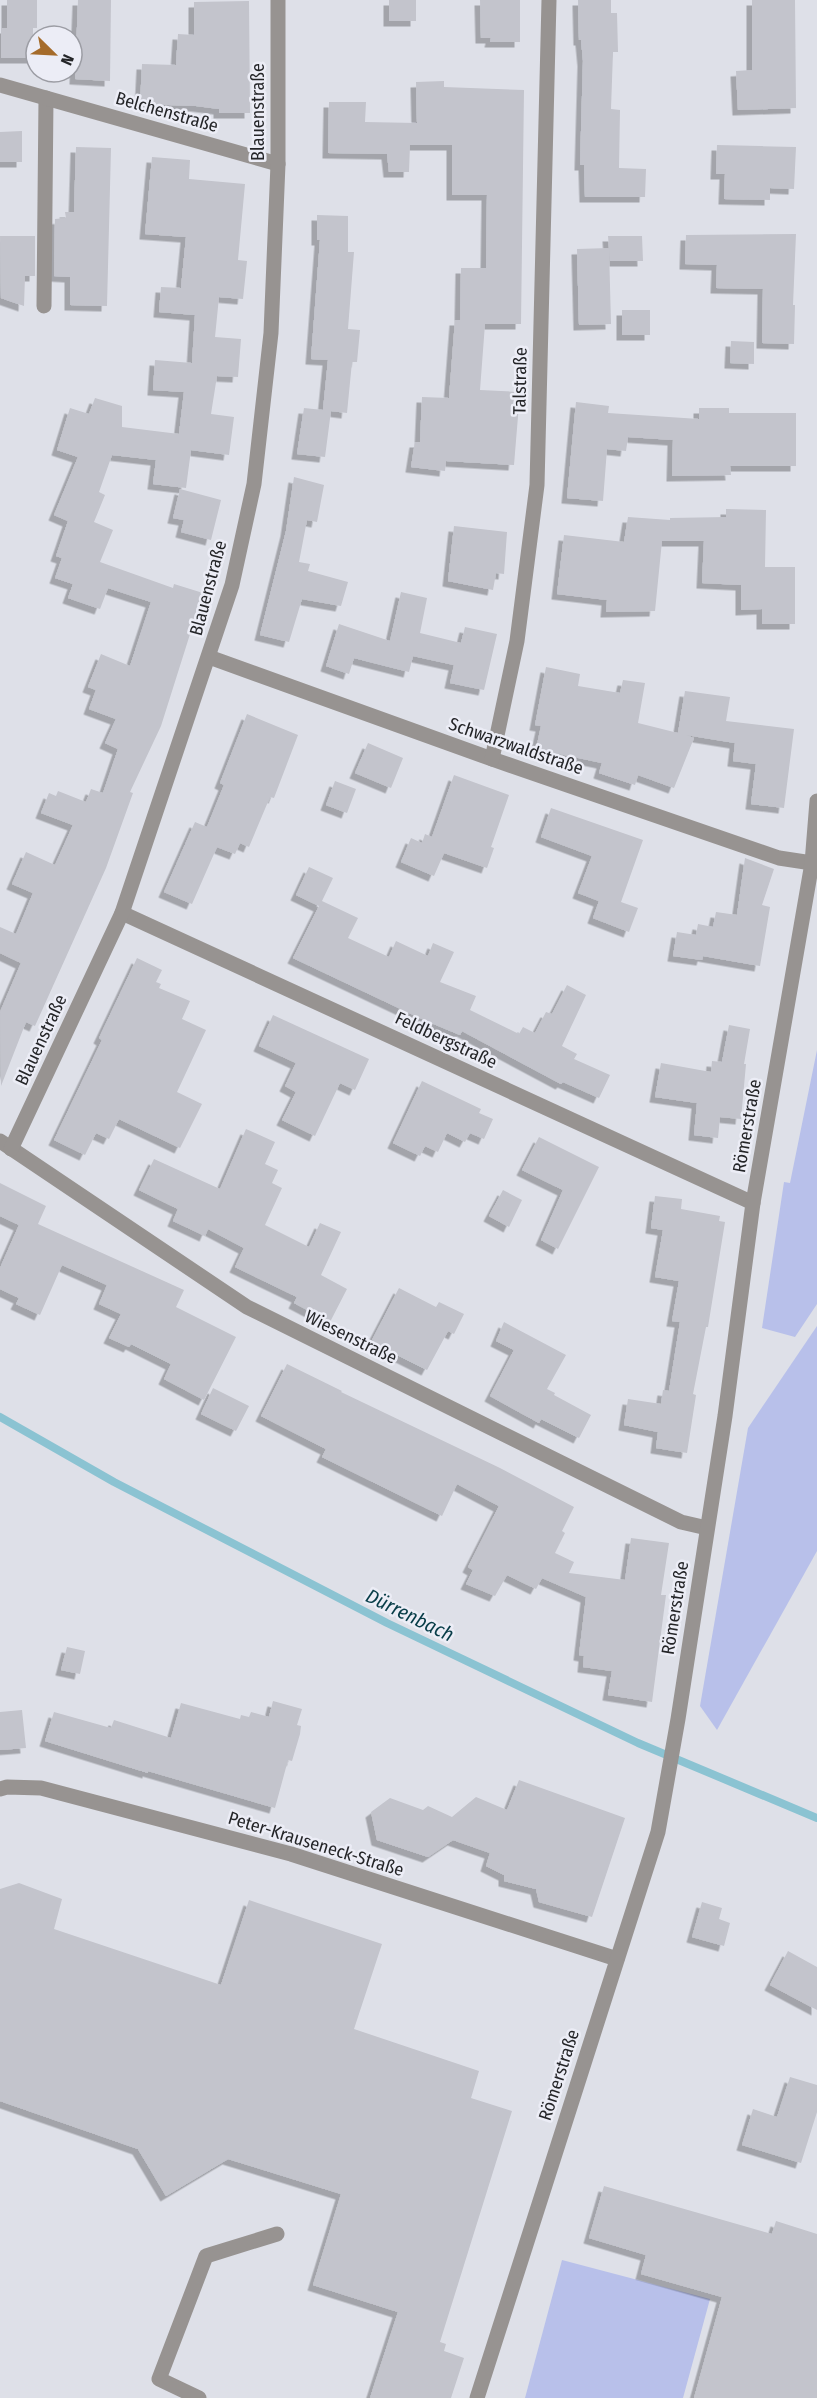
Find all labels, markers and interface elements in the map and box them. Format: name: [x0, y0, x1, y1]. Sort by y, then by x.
north arrow: [24, 24, 84, 84]
text: N: [57, 52, 78, 68]
street label: Blauenstraße: [247, 63, 269, 161]
street label: Belchenstraße: [113, 87, 221, 137]
street label: Talstraße: [508, 347, 532, 415]
street label: Blauenstraße: [185, 538, 231, 638]
street label: Schwarzwaldstraße: [446, 713, 586, 779]
street label: Blauenstraße: [10, 991, 72, 1089]
street label: Feldbergstraße: [392, 1007, 501, 1073]
street label: Römerstraße: [728, 1078, 766, 1174]
street label: Wiesenstraße: [301, 1305, 401, 1369]
street label: Römerstraße: [657, 1560, 693, 1656]
water label: Dürrenbach: [362, 1583, 458, 1647]
street label: Peter-Krauseneck-Straße: [226, 1807, 406, 1881]
street label: Römerstraße: [534, 2027, 584, 2123]

